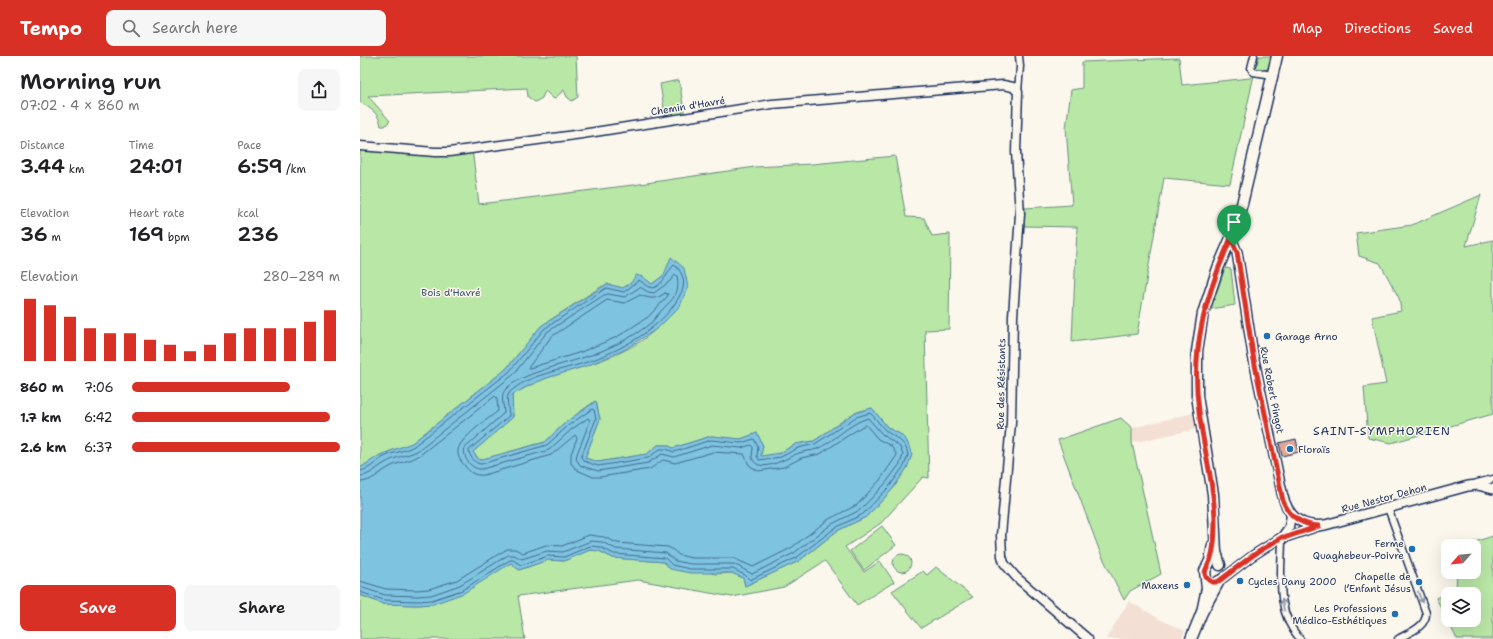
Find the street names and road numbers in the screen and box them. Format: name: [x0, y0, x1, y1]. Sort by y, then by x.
street label: Chemin d'Havré: [650, 94, 726, 118]
street label: Rue des Résistants: [994, 338, 1008, 430]
street label: Rue Robert Pingot: [1257, 345, 1287, 435]
street label: Rue Nestor Dehon: [1340, 480, 1428, 516]

